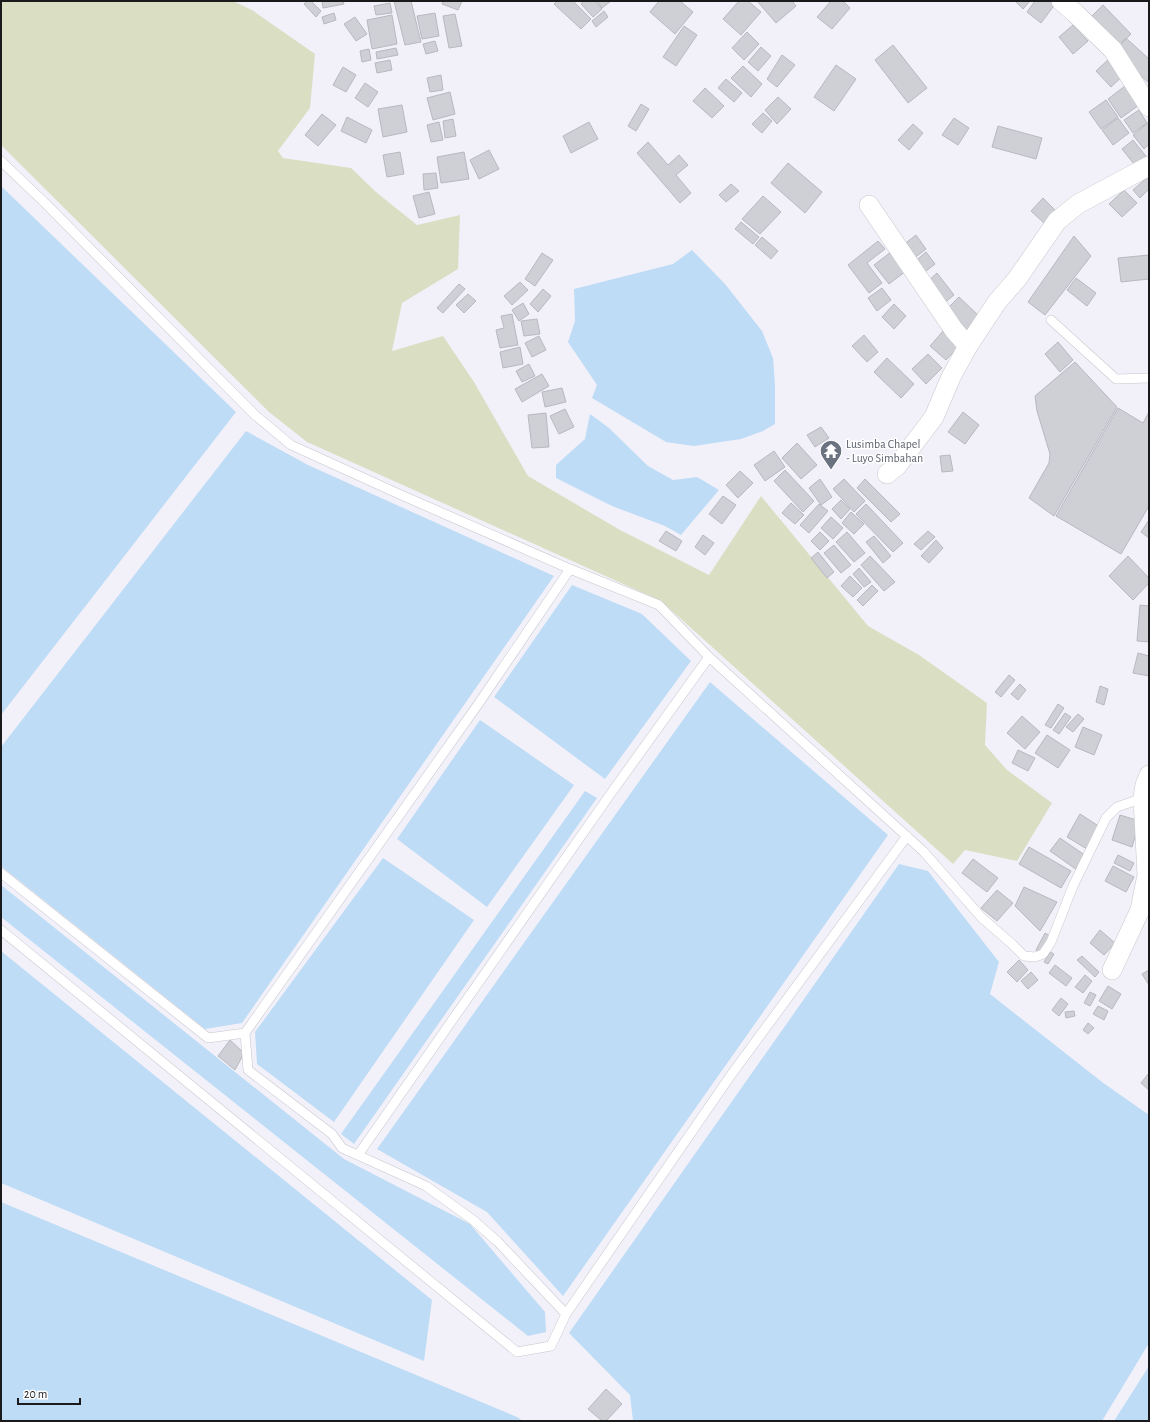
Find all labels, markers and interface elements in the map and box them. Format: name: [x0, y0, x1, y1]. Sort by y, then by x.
temple icon: Lusimba Chapel - Luyo Simbahan: [818, 438, 844, 471]
place label: Lusimba Chapel - Luyo Simbahan: [846, 438, 923, 465]
scale bar: [18, 1380, 80, 1406]
text: 20 m: [24, 1388, 47, 1400]

